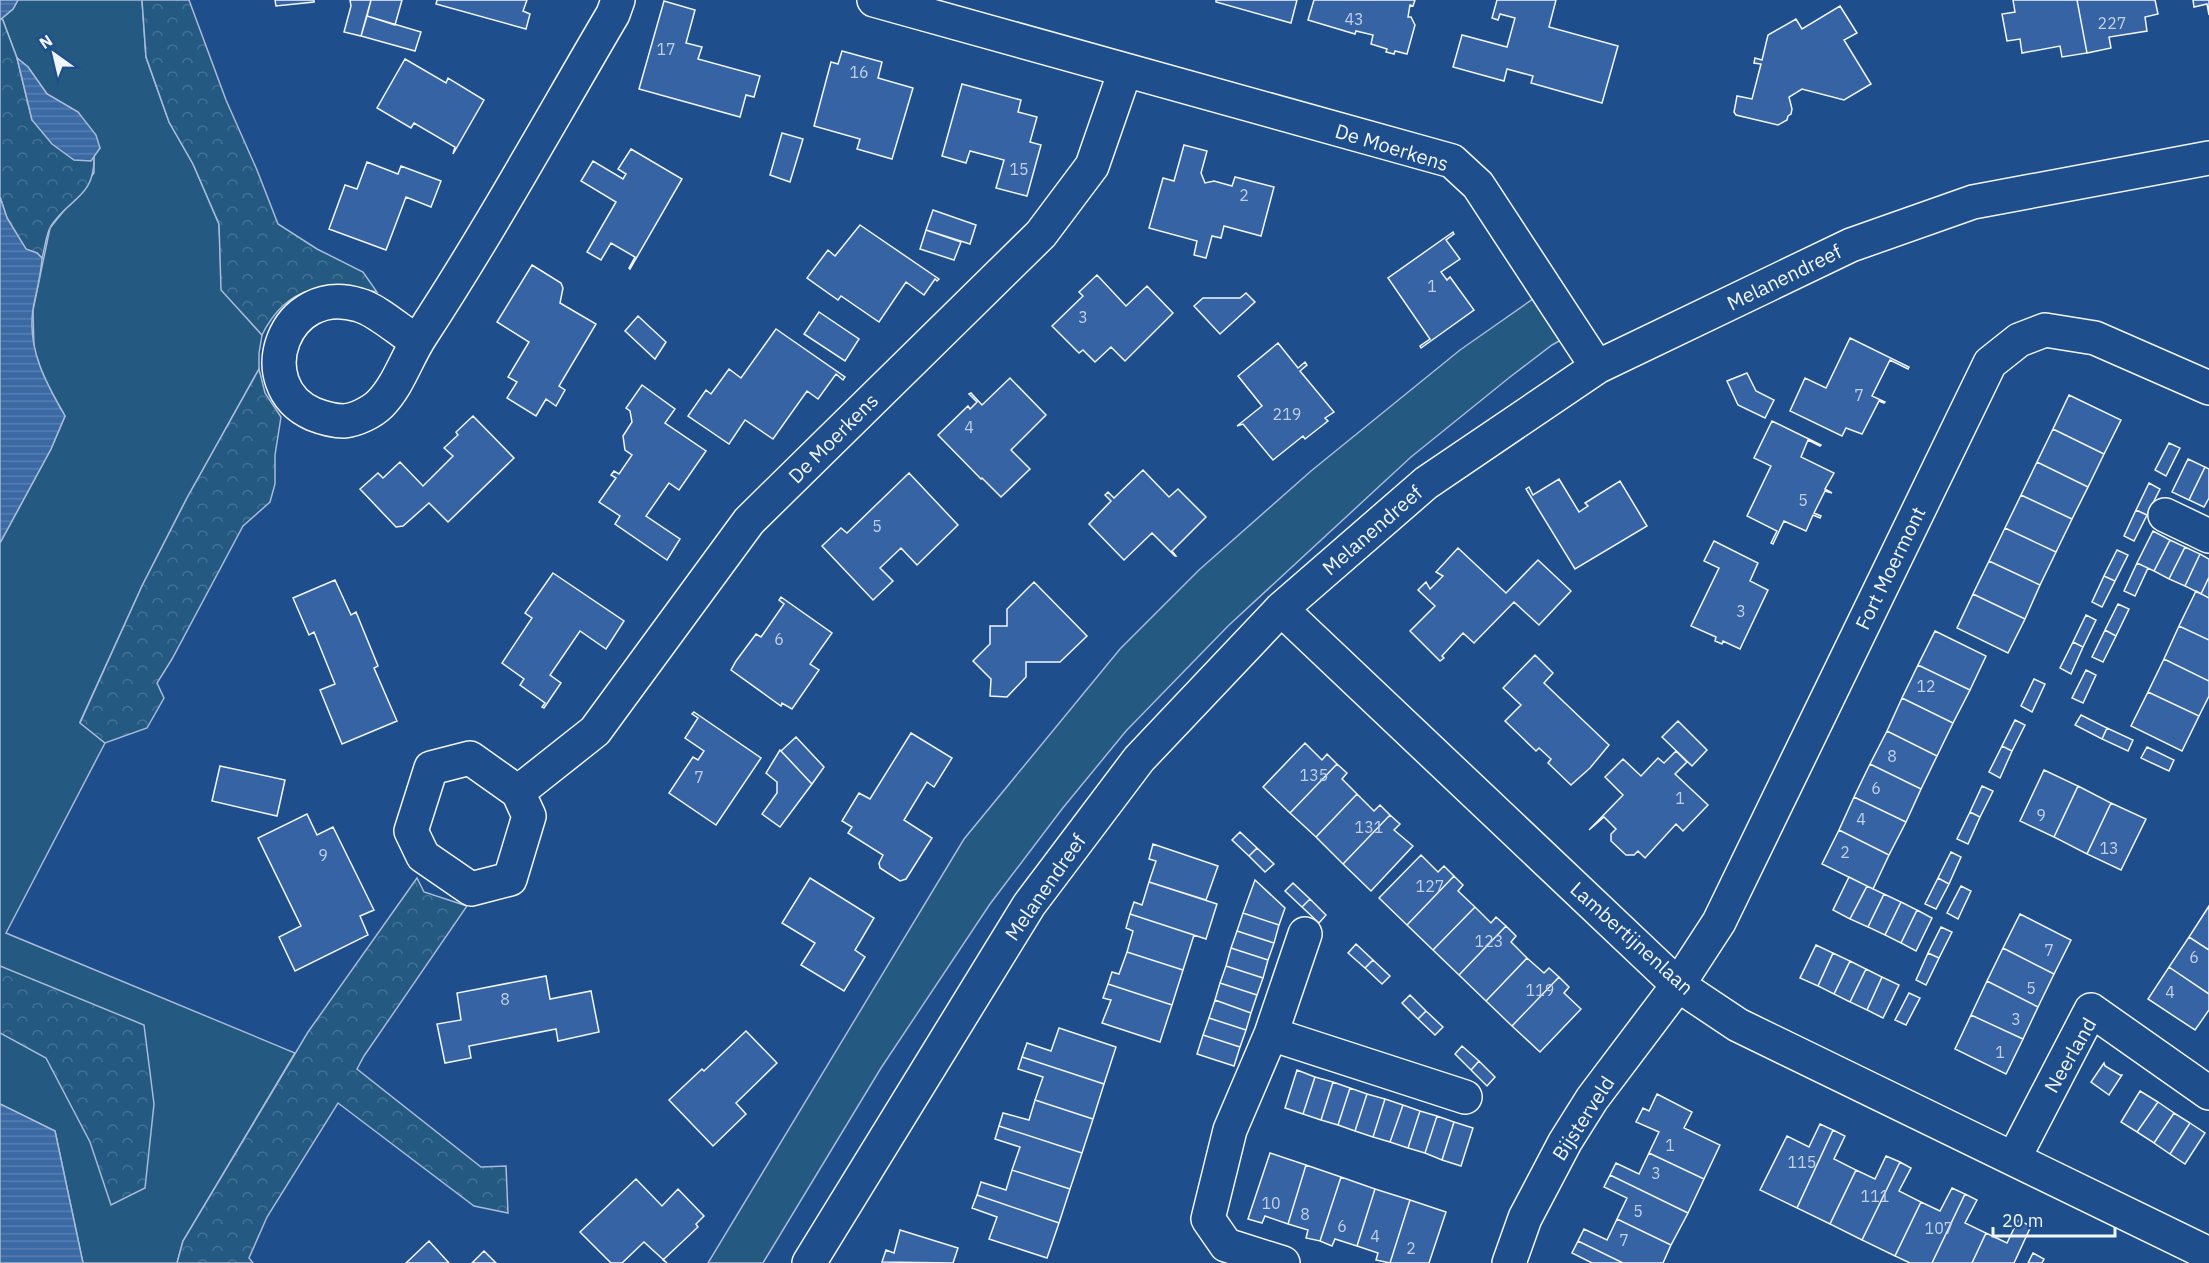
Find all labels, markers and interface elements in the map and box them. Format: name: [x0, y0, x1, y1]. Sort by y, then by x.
house number: 43: [1344, 9, 1364, 29]
house number: 227: [2098, 13, 2126, 33]
north arrow: [24, 24, 84, 84]
text: N: [35, 30, 56, 53]
house number: 17: [656, 39, 676, 59]
house number: 16: [849, 62, 869, 82]
street label: De Moerkens: [1332, 117, 1452, 177]
house number: 15: [1009, 159, 1029, 179]
house number: 2: [1239, 185, 1249, 205]
street label: Melanendreef: [1722, 237, 1846, 316]
house number: 1: [1427, 276, 1437, 296]
house number: 3: [1078, 307, 1088, 327]
house number: 7: [1854, 385, 1864, 405]
street label: De Moerkens: [782, 387, 884, 489]
house number: 219: [1273, 404, 1301, 424]
house number: 4: [964, 417, 974, 437]
street label: Melanendreef: [1316, 479, 1428, 581]
house number: 5: [1798, 490, 1808, 510]
street label: Fort Moermont: [1849, 502, 1931, 634]
house number: 5: [872, 516, 882, 536]
house number: 3: [1736, 601, 1746, 621]
house number: 6: [774, 629, 784, 649]
house number: 12: [1916, 676, 1936, 696]
house number: 8: [1887, 746, 1897, 766]
house number: 135: [1300, 765, 1328, 785]
house number: 7: [694, 767, 704, 787]
house number: 6: [1871, 778, 1881, 798]
house number: 1: [1675, 788, 1685, 808]
house number: 9: [2036, 805, 2046, 825]
house number: 4: [1856, 809, 1866, 829]
house number: 131: [1355, 817, 1383, 837]
street label: Melanendreef: [998, 828, 1092, 946]
house number: 13: [2099, 838, 2119, 858]
house number: 2: [1840, 842, 1850, 862]
house number: 9: [318, 845, 328, 865]
street label: Lambertijnenlaan: [1565, 875, 1699, 1001]
house number: 127: [1416, 876, 1444, 896]
house number: 123: [1475, 931, 1503, 951]
house number: 7: [2044, 940, 2054, 960]
house number: 6: [2189, 947, 2199, 967]
house number: 5: [2026, 978, 2036, 998]
house number: 119: [1526, 980, 1554, 1000]
house number: 4: [2165, 982, 2175, 1002]
house number: 8: [500, 989, 510, 1009]
house number: 3: [2011, 1009, 2021, 1029]
street label: Neerland: [2038, 1013, 2102, 1097]
house number: 1: [1995, 1042, 2005, 1062]
street label: Bijsterveld: [1546, 1070, 1620, 1166]
house number: 1: [1665, 1135, 1675, 1155]
house number: 115: [1788, 1152, 1816, 1172]
house number: 3: [1651, 1163, 1661, 1183]
house number: 111: [1861, 1186, 1889, 1206]
house number: 10: [1261, 1193, 1281, 1213]
scale bar: [1993, 1200, 2114, 1238]
house number: 5: [1633, 1201, 1643, 1221]
house number: 8: [1300, 1204, 1310, 1224]
text: 20 m: [2002, 1209, 2044, 1232]
house number: 6: [1337, 1216, 1347, 1236]
house number: 107: [1925, 1218, 1953, 1238]
house number: 4: [1370, 1226, 1380, 1246]
house number: 7: [1619, 1230, 1629, 1250]
house number: 2: [1406, 1238, 1416, 1258]

